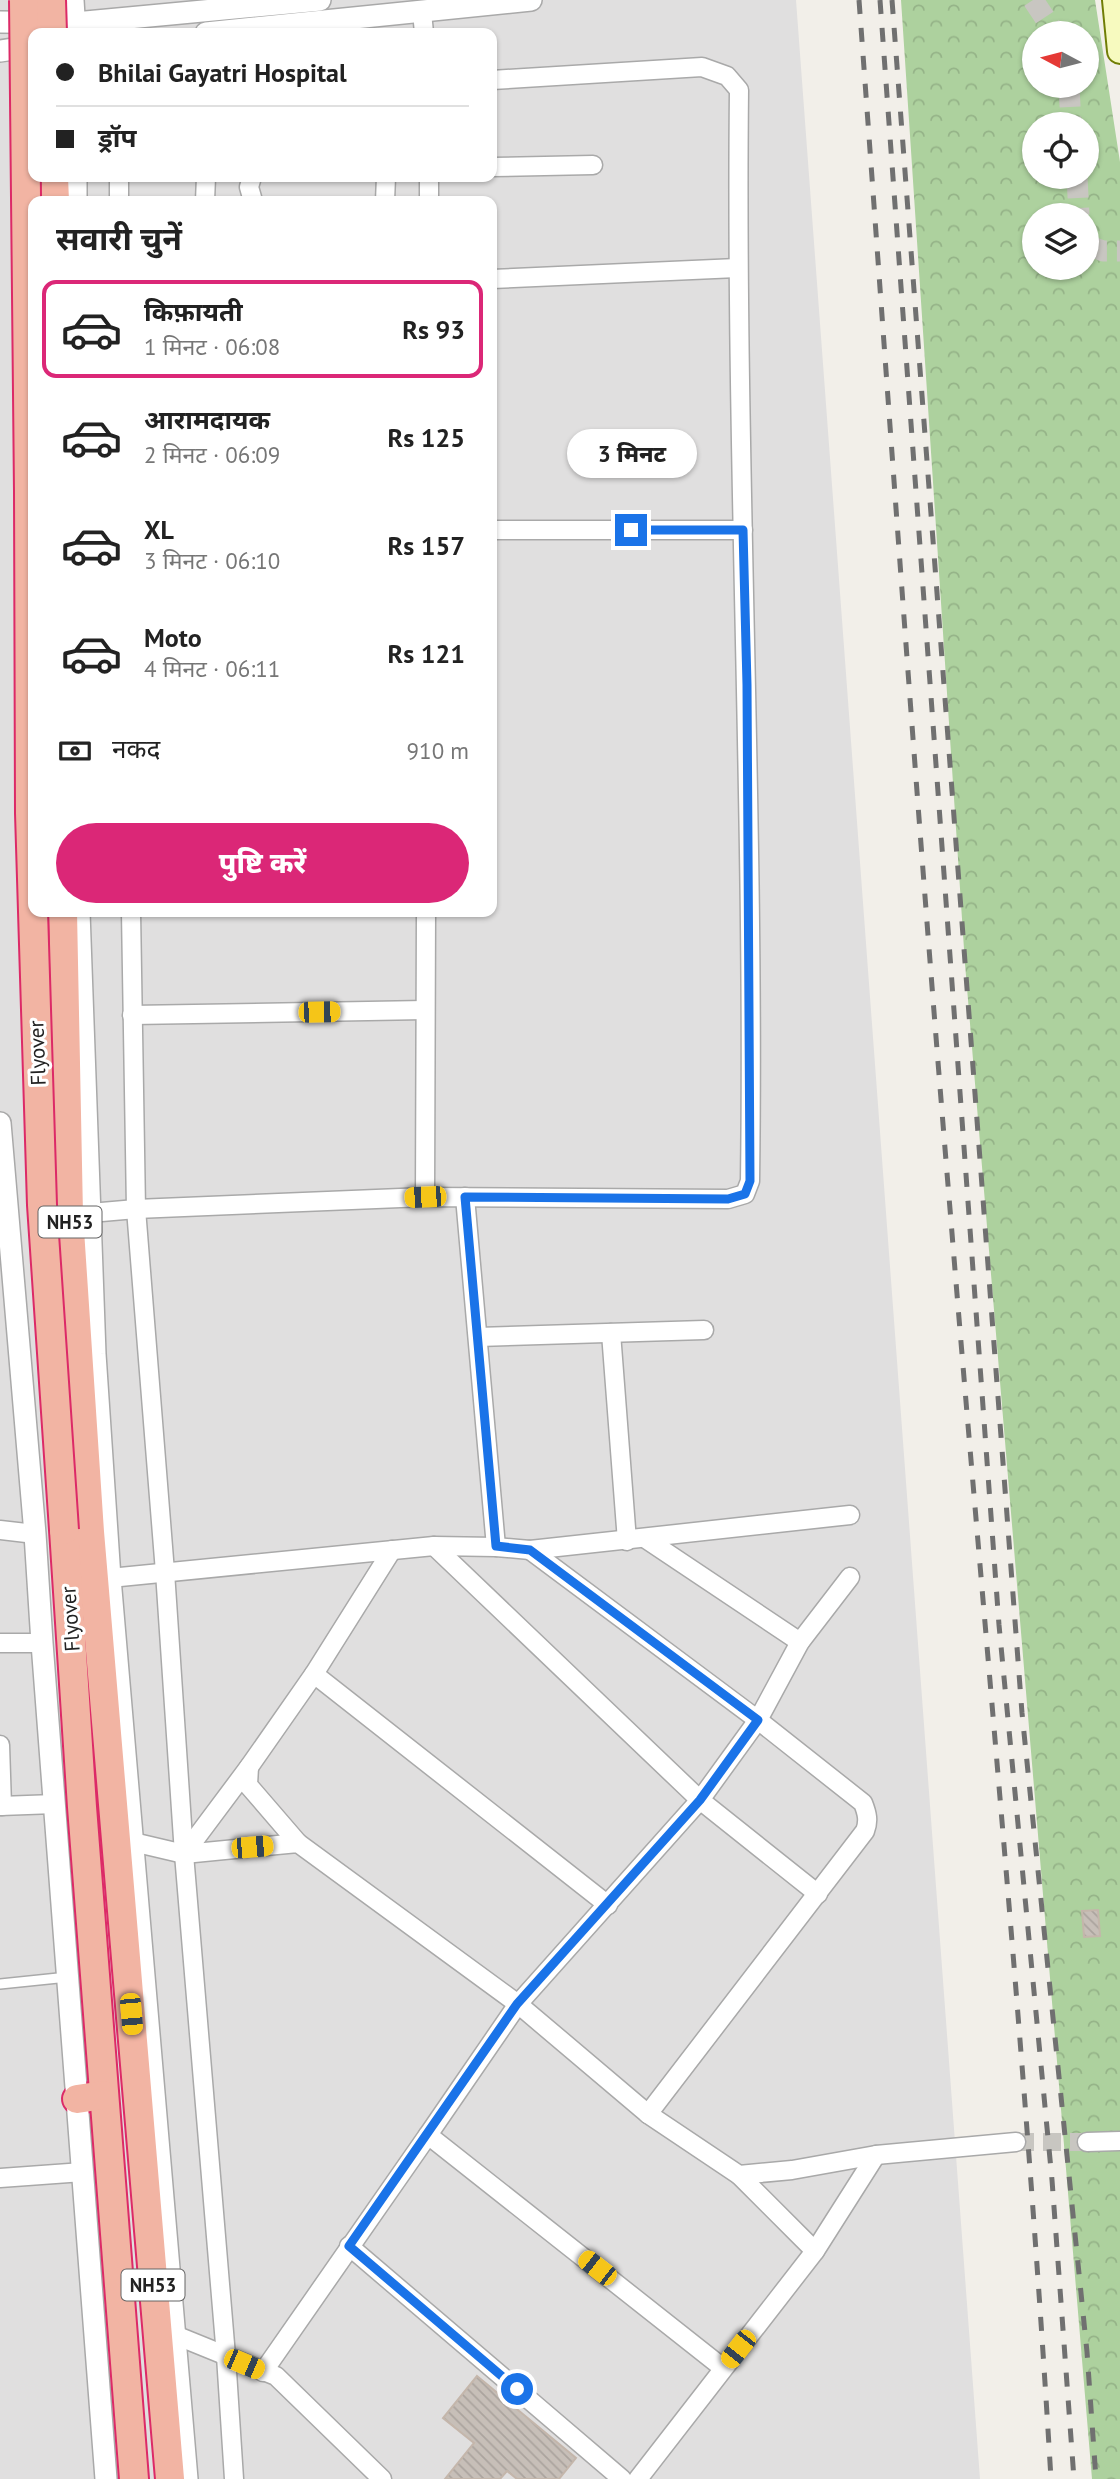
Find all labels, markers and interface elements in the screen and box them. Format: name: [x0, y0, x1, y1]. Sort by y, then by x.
north arrow: [1022, 21, 1099, 98]
map controls: [1022, 21, 1099, 280]
text: Bhilai Gayatri Hospital: [98, 56, 347, 89]
button: locate: [1022, 112, 1099, 189]
text: ड्रॉप: [98, 121, 136, 154]
button: layers: [1022, 203, 1099, 280]
text: सवारी चुनें: [56, 217, 182, 259]
text: किफ़ायती: [144, 295, 243, 328]
icon: car: [60, 298, 123, 361]
text: Rs 93: [402, 313, 465, 346]
text: 1 मिनट · 06:08: [144, 332, 280, 361]
text: आरामदायक: [144, 403, 270, 436]
icon: car: [60, 406, 123, 469]
text: Rs 125: [388, 421, 465, 454]
callout: 3 मिनट: [566, 428, 696, 477]
text: 3 मिनट: [598, 439, 666, 468]
text: 2 मिनट · 06:09: [144, 440, 280, 469]
text: XL: [144, 513, 174, 546]
icon: car: [60, 514, 123, 577]
route end: [615, 514, 647, 546]
text: Rs 157: [388, 529, 465, 562]
text: 3 मिनट · 06:10: [144, 546, 280, 575]
text: Moto: [144, 621, 202, 654]
icon: car: [60, 622, 123, 685]
text: Rs 121: [388, 637, 465, 670]
text: 4 मिनट · 06:11: [144, 654, 280, 683]
icon: cash: [56, 732, 94, 770]
text: नकद: [112, 732, 160, 765]
text: 910 m: [407, 736, 469, 765]
button: पुष्टि करें: [56, 823, 469, 903]
car: [298, 1001, 341, 1023]
street label: Flyover: [22, 1020, 52, 1086]
car: [404, 1186, 447, 1208]
road number: NH53: [38, 1206, 102, 1238]
street label: Flyover: [54, 1586, 86, 1652]
car: [231, 1835, 274, 1859]
car: [119, 1992, 144, 2036]
car: [574, 2247, 621, 2289]
road number: NH53: [122, 2270, 184, 2300]
car: [717, 2326, 760, 2372]
car: [221, 2346, 268, 2382]
route start: [501, 2373, 533, 2405]

